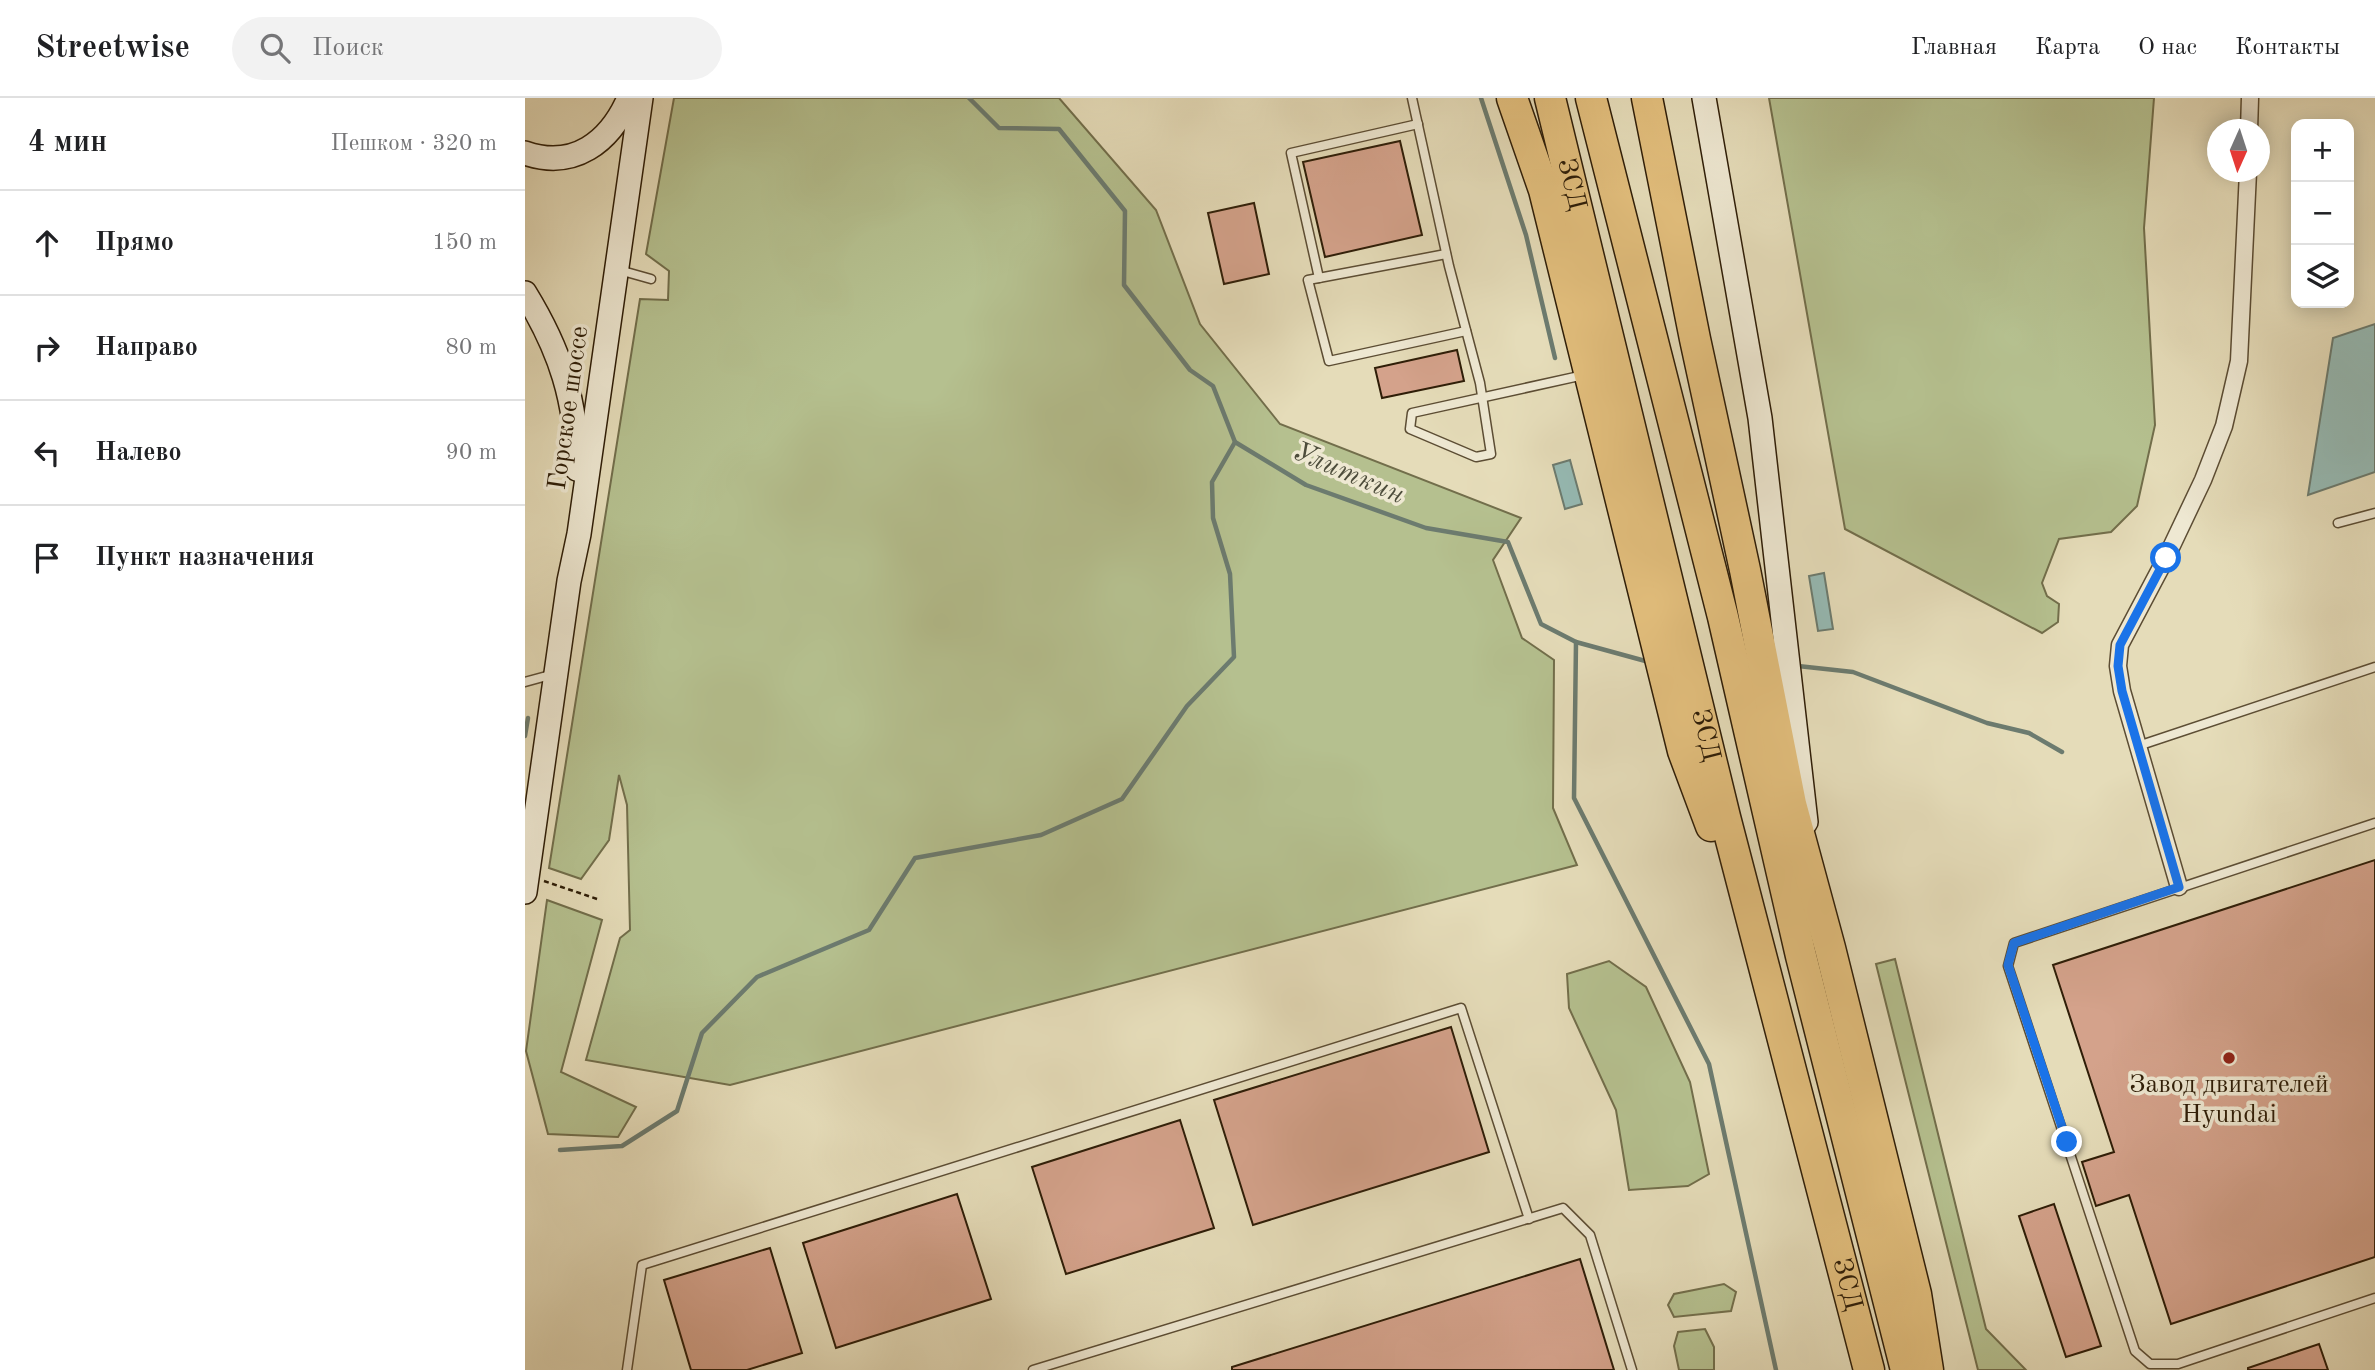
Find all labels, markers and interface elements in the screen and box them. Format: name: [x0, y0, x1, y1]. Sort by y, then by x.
search box: [232, 17, 722, 80]
icon: search: [256, 29, 294, 67]
text: Streetwise: [35, 32, 190, 65]
text: Поиск: [312, 35, 384, 61]
text: Главная: [1911, 36, 1997, 60]
text: Карта: [2035, 36, 2100, 60]
text: О нас: [2138, 36, 2197, 60]
text: Контакты: [2235, 36, 2340, 60]
north arrow: [2207, 119, 2270, 182]
map controls: [2291, 119, 2354, 308]
button: +: [2291, 119, 2354, 182]
text: 4 мин: [28, 128, 107, 158]
text: Пешком · 320 m: [331, 132, 497, 155]
street label: ЗСД: [1552, 156, 1590, 213]
button: −: [2291, 182, 2354, 245]
icon: ahead: [28, 224, 66, 262]
text: Прямо: [95, 230, 174, 256]
text: 150 m: [432, 231, 497, 254]
button: layers: [2291, 245, 2354, 308]
street label: Горское шоссе: [545, 324, 593, 492]
icon: right: [28, 329, 66, 367]
text: Направо: [95, 335, 198, 361]
text: 80 m: [446, 336, 497, 359]
icon: left: [28, 434, 66, 472]
water label: Улиткин: [1288, 438, 1408, 510]
text: Налево: [95, 440, 182, 466]
text: 90 m: [446, 441, 497, 464]
icon: arrive: [28, 539, 66, 577]
route start: [2150, 542, 2181, 573]
text: Пункт назначения: [95, 545, 314, 571]
street label: ЗСД: [1686, 707, 1724, 764]
marker: Завод двигателей Hyundai: [2221, 1050, 2237, 1066]
place label: Завод двигателей Hyundai: [2129, 1072, 2329, 1128]
route end: [2051, 1126, 2082, 1157]
street label: ЗСД: [1827, 1256, 1866, 1313]

